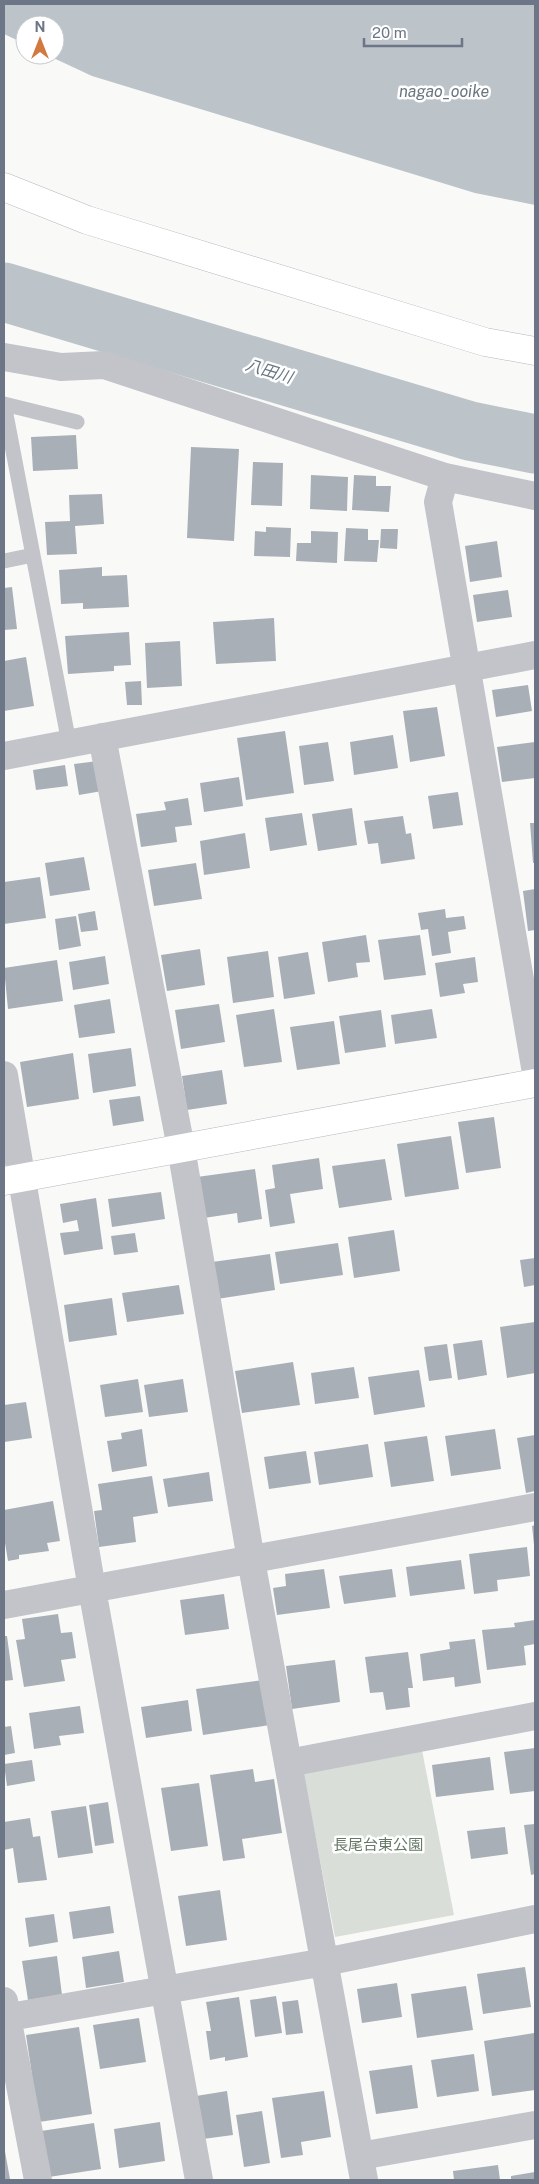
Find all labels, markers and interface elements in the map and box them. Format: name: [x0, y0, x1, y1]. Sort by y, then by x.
north arrow: [15, 15, 65, 65]
scale bar: [364, 15, 462, 47]
text: N: [35, 19, 45, 35]
text: 20 m: [372, 24, 407, 41]
water label: nagao_ooike: [399, 82, 489, 101]
water label: 八田川: [243, 355, 297, 388]
park label: 長尾台東公園: [333, 1836, 423, 1853]

